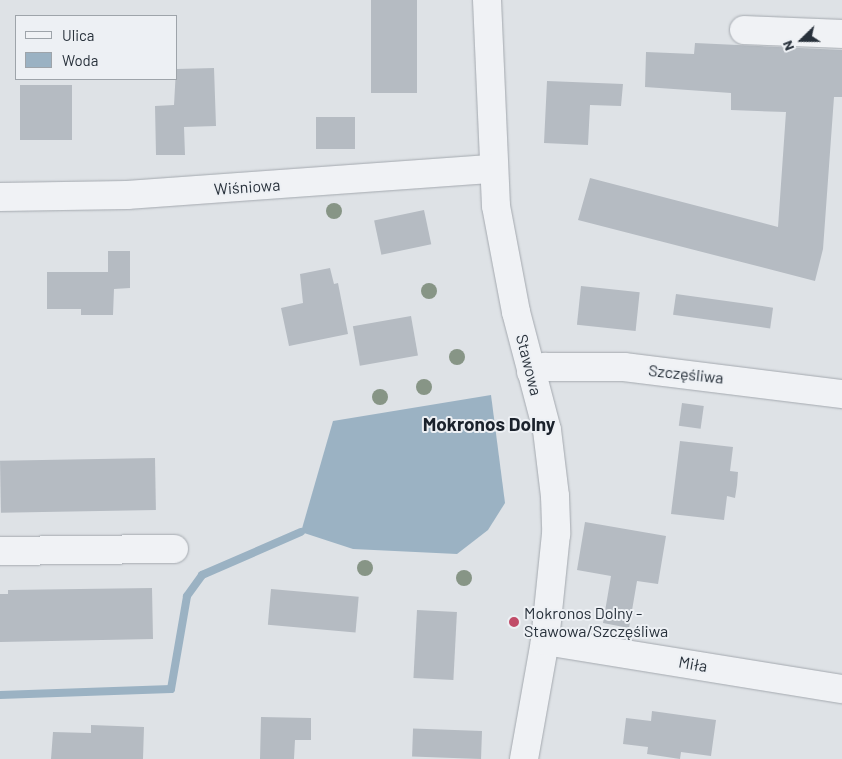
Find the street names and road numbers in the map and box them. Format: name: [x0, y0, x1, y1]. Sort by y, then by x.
street label: Wiśniowa: [213, 175, 281, 199]
street label: Stawowa: [512, 332, 546, 398]
street label: Szczęśliwa: [648, 361, 724, 387]
street label: Miła: [677, 652, 709, 676]

